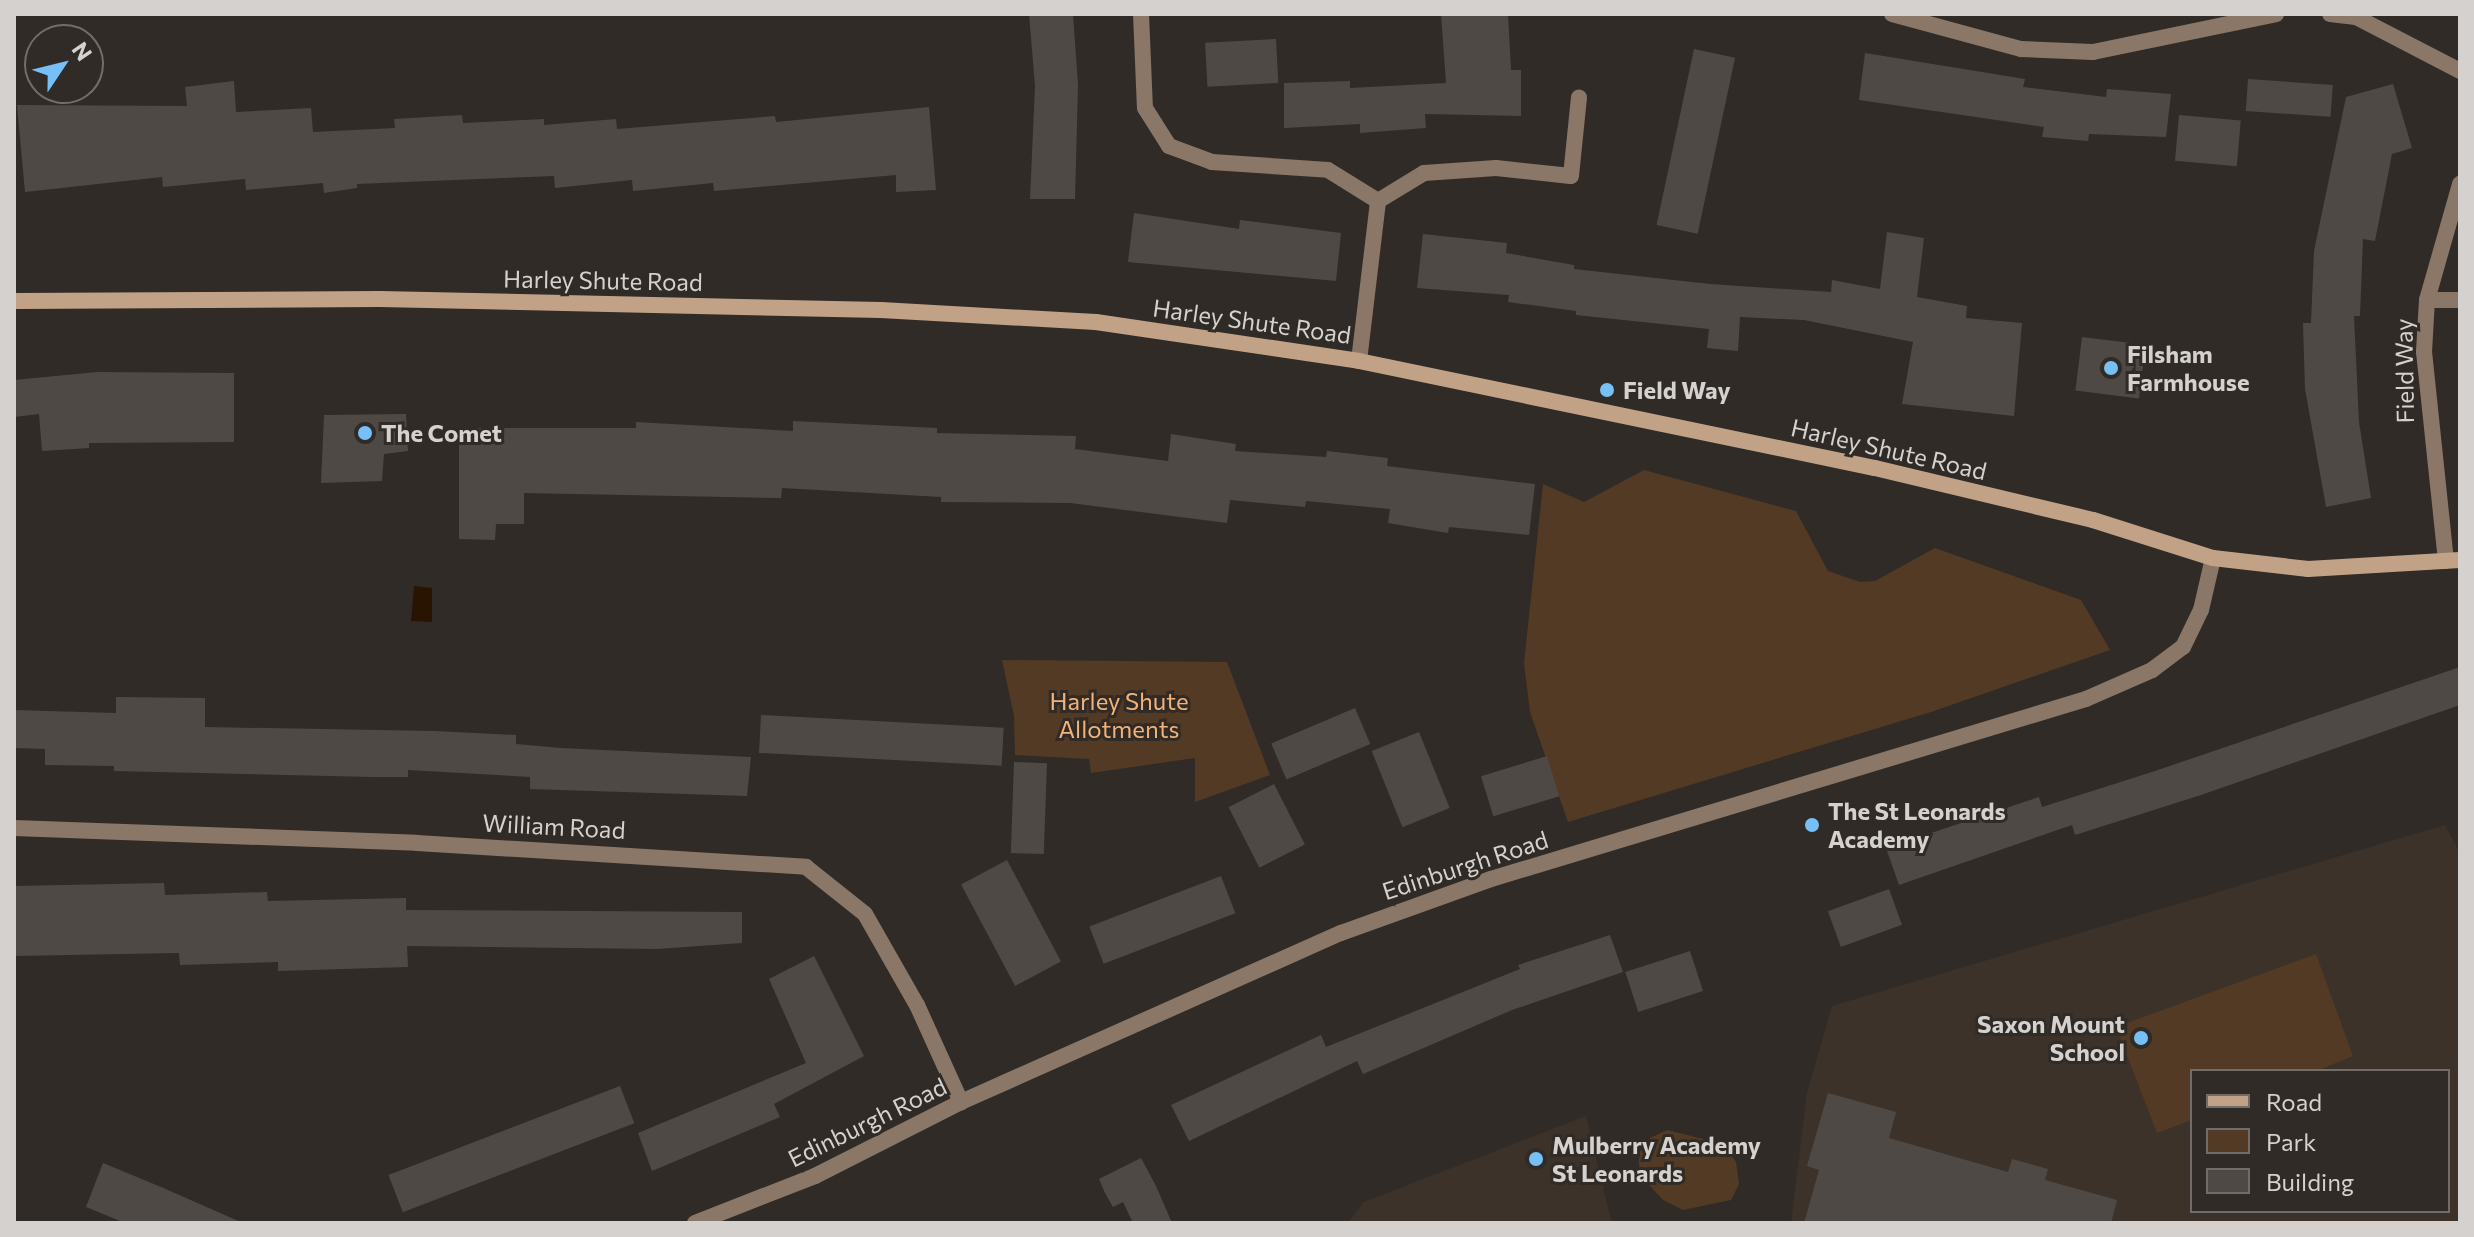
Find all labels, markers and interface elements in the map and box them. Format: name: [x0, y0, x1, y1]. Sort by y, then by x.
north arrow: [24, 24, 104, 104]
text: N: [67, 37, 98, 66]
street label: Harley Shute Road: [503, 264, 703, 296]
street label: Harley Shute Road: [1151, 293, 1353, 349]
street label: Field Way: [2389, 318, 2419, 424]
place label: Filsham Farmhouse: [2127, 340, 2250, 396]
marker: Filsham Farmhouse: [2102, 359, 2120, 377]
place label: Field Way: [1623, 376, 1731, 404]
marker: Field Way: [1598, 381, 1616, 399]
street label: Harley Shute Road: [1788, 412, 1990, 486]
place label: The Comet: [381, 419, 502, 447]
marker: The Comet: [356, 424, 374, 442]
park label: Harley Shute Allotments: [1049, 687, 1189, 743]
place label: The St Leonards Academy: [1828, 797, 2006, 853]
street label: William Road: [482, 808, 626, 844]
marker: The St Leonards Academy: [1803, 816, 1821, 834]
street label: Edinburgh Road: [1378, 825, 1552, 905]
place label: Saxon Mount School: [1977, 1010, 2125, 1066]
marker: Saxon Mount School: [2132, 1029, 2150, 1047]
legend: [2190, 1069, 2450, 1213]
street label: Edinburgh Road: [783, 1071, 951, 1173]
text: Road: [2266, 1087, 2322, 1116]
text: Park: [2266, 1127, 2316, 1156]
place label: Mulberry Academy St Leonards: [1552, 1131, 1761, 1187]
marker: Mulberry Academy St Leonards: [1527, 1150, 1545, 1168]
text: Building: [2266, 1167, 2354, 1196]

